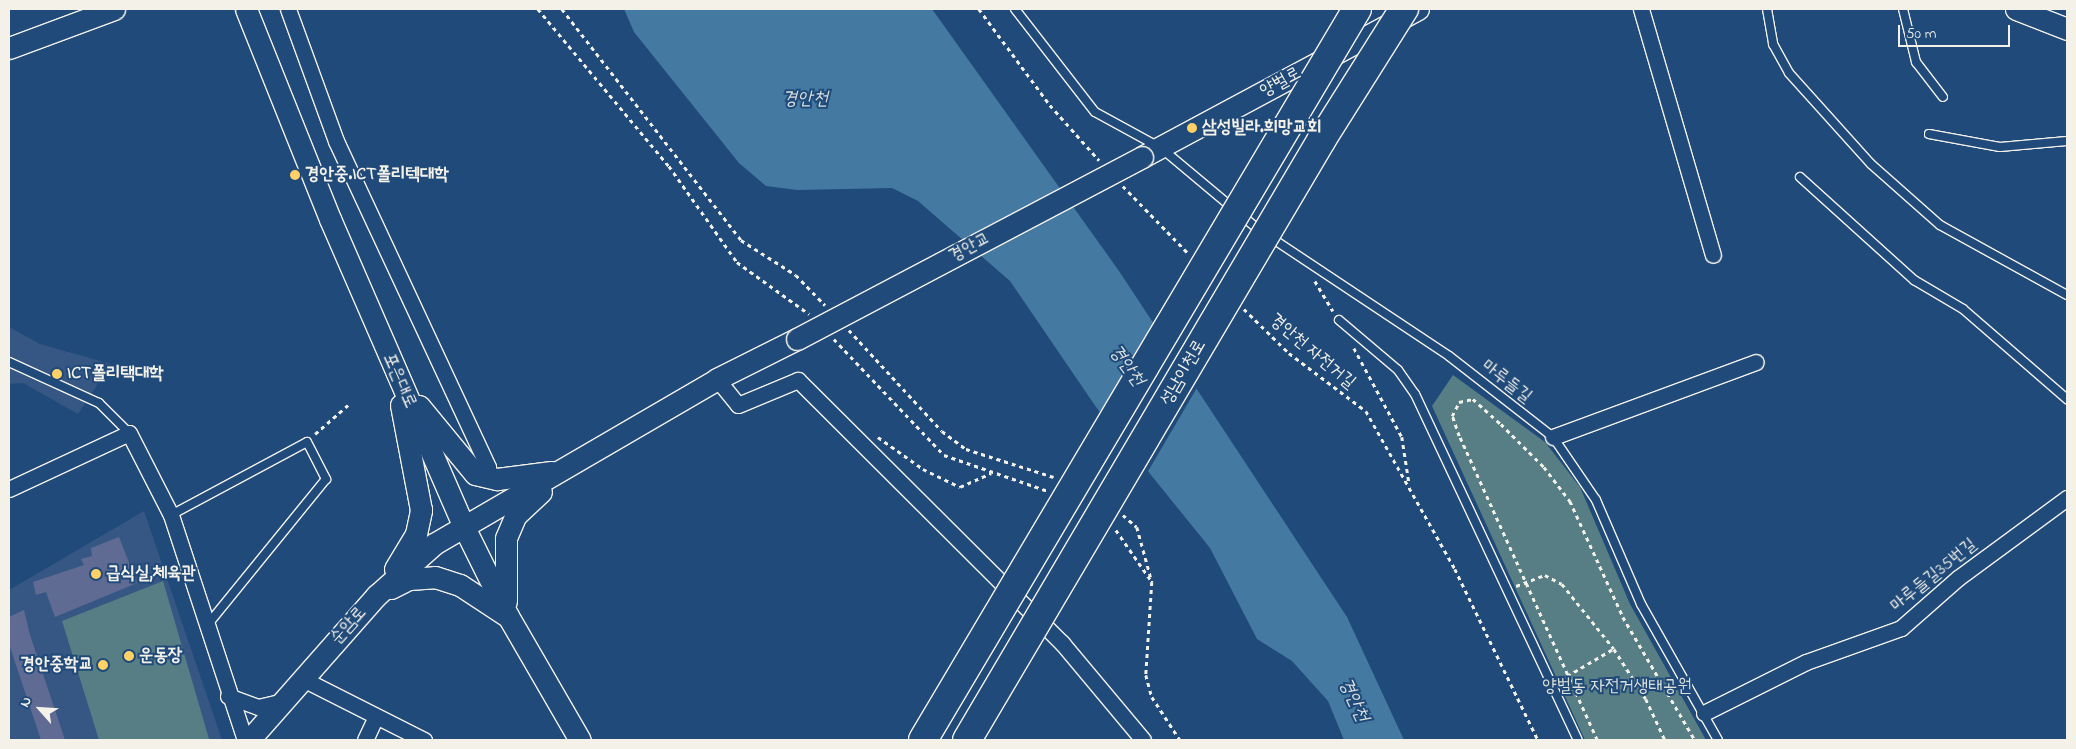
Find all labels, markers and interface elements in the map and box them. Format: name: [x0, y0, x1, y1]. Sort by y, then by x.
scale bar: [1901, 15, 2014, 47]
text: 50 m: [1906, 23, 1936, 45]
street label: 양벌로: [1257, 63, 1305, 103]
water label: 경안천: [782, 89, 828, 111]
place label: 삼성빌라.희망교회: [1202, 117, 1322, 139]
marker: 삼성빌라.희망교회: [1186, 122, 1198, 134]
place label: 경안중.ICT폴리텍대학: [305, 164, 449, 186]
marker: 경안중.ICT폴리텍대학: [289, 169, 301, 181]
street label: 경안교: [946, 228, 994, 268]
street label: 경안천 자전거길: [1264, 310, 1360, 394]
street label: 성남이천로: [1157, 336, 1211, 410]
water label: 경안천: [1103, 341, 1149, 391]
street label: 포은대로: [377, 350, 421, 412]
street label: 마루들길: [1477, 356, 1535, 408]
place label: ICT폴리택대학: [67, 363, 164, 385]
marker: ICT폴리택대학: [51, 368, 63, 380]
street label: 마루들길35번길: [1887, 535, 1981, 617]
place label: 급식실,체육관: [106, 563, 196, 585]
marker: 급식실,체육관: [90, 568, 102, 580]
street label: 순암로: [326, 603, 372, 649]
place label: 운동장: [139, 645, 182, 667]
marker: 운동장: [123, 650, 135, 662]
place label: 경안중학교: [21, 654, 93, 676]
marker: 경안중학교: [97, 659, 109, 671]
water label: 경안천: [1333, 674, 1373, 726]
park label: 양벌동 자전거생태공원: [1542, 676, 1692, 698]
north arrow: [15, 684, 65, 734]
text: N: [15, 693, 38, 711]

